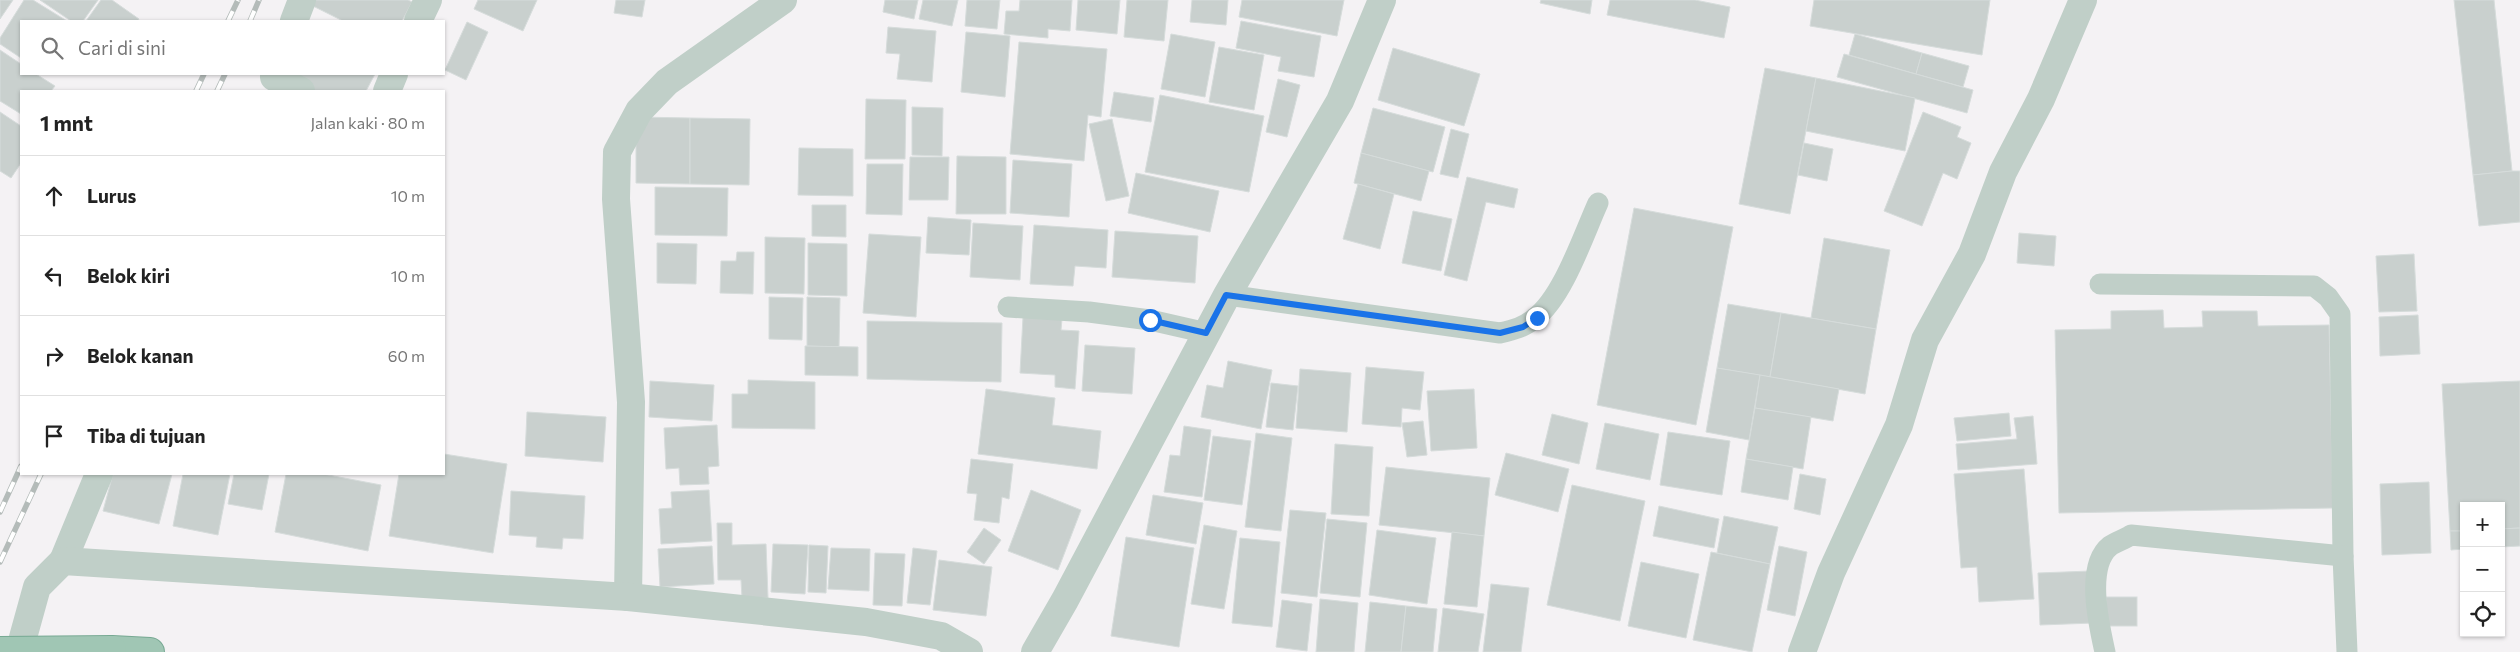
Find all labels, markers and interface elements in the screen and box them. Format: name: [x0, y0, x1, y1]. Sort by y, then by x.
search box: [20, 20, 445, 75]
icon: search: [38, 34, 66, 62]
text: Cari di sini: [78, 36, 166, 59]
text: 1 mnt: [40, 110, 93, 135]
text: Jalan kaki · 80 m: [310, 113, 425, 132]
icon: ahead: [40, 182, 68, 210]
text: Lurus: [87, 184, 136, 207]
text: 10 m: [391, 186, 425, 205]
icon: left: [40, 262, 68, 290]
text: Belok kiri: [87, 264, 170, 287]
text: 10 m: [391, 266, 425, 285]
route end: [1526, 307, 1549, 330]
route start: [1139, 309, 1162, 332]
icon: right: [40, 342, 68, 370]
text: Belok kanan: [87, 344, 194, 367]
text: 60 m: [388, 346, 425, 365]
icon: arrive: [40, 422, 68, 450]
text: Tiba di tujuan: [87, 424, 205, 447]
map controls: [2460, 502, 2505, 637]
button: +: [2460, 502, 2505, 547]
button: −: [2460, 547, 2505, 592]
button: locate: [2460, 592, 2505, 637]

